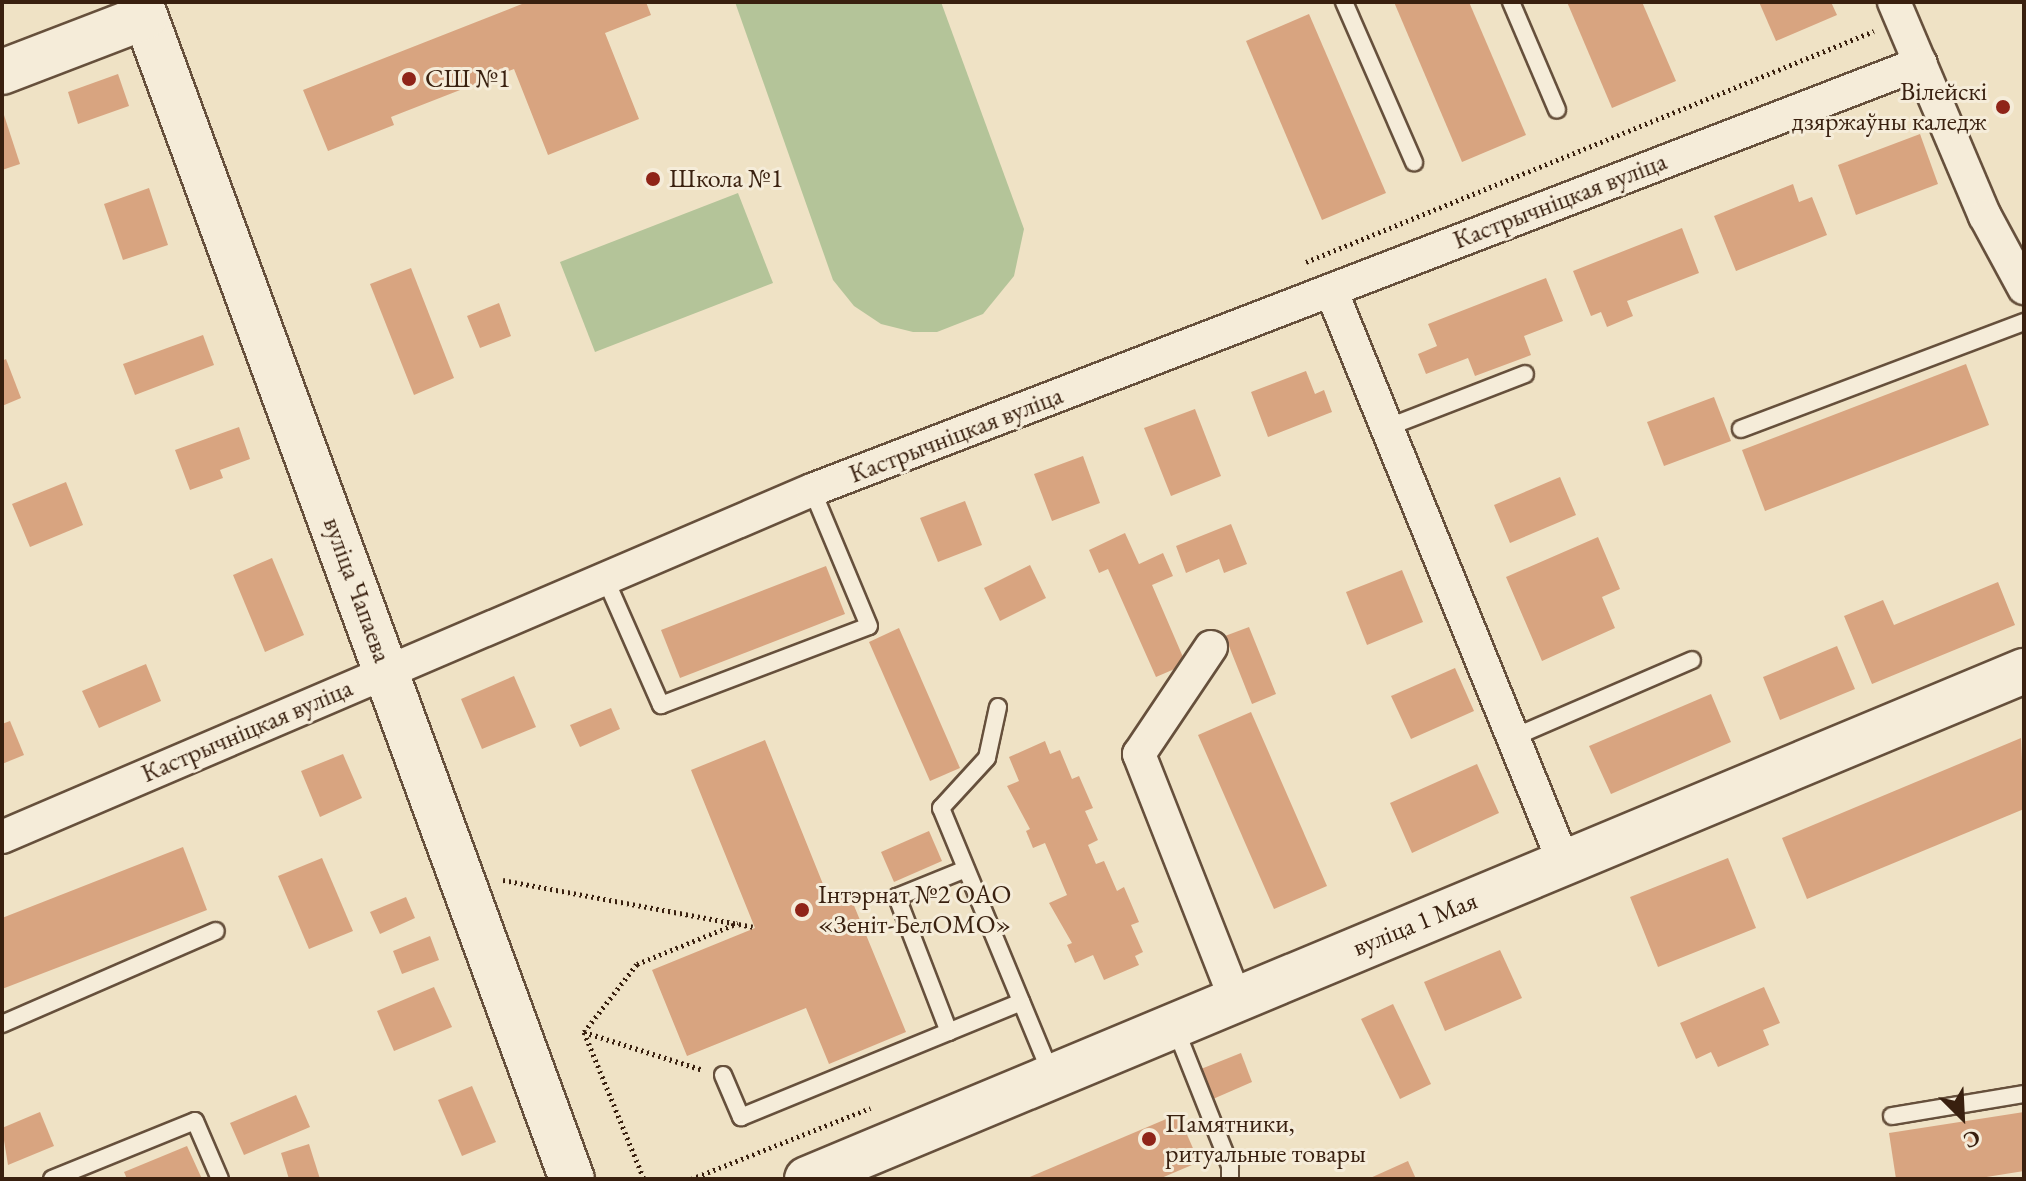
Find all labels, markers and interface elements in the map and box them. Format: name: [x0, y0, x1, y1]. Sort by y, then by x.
place label: СШ №1: [425, 63, 511, 95]
marker: СШ №1: [400, 70, 418, 88]
place label: Вілейскі дзяржаўны каледж: [1792, 76, 1987, 138]
marker: Вілейскі дзяржаўны каледж: [1994, 98, 2012, 116]
street label: Кастрычніцкая вуліца: [1449, 146, 1671, 256]
place label: Школа №1: [669, 163, 783, 195]
marker: Школа №1: [644, 170, 662, 188]
street label: Кастрычніцкая вуліца: [845, 380, 1067, 490]
street label: вуліца Чапаева: [316, 513, 398, 667]
street label: Кастрычніцкая вуліца: [137, 672, 357, 790]
place label: Інтэрнат №2 ОАО «Зеніт-БелОМО»: [818, 879, 1011, 940]
street label: вуліца 1 Мая: [1348, 885, 1482, 963]
marker: Інтэрнат №2 ОАО «Зеніт-БелОМО»: [793, 901, 811, 919]
north arrow: [1922, 1077, 2002, 1157]
place label: Памятники, ритуальные товары: [1165, 1108, 1366, 1170]
text: С: [1959, 1123, 1985, 1156]
marker: Памятники, ритуальные товары: [1140, 1130, 1158, 1148]

